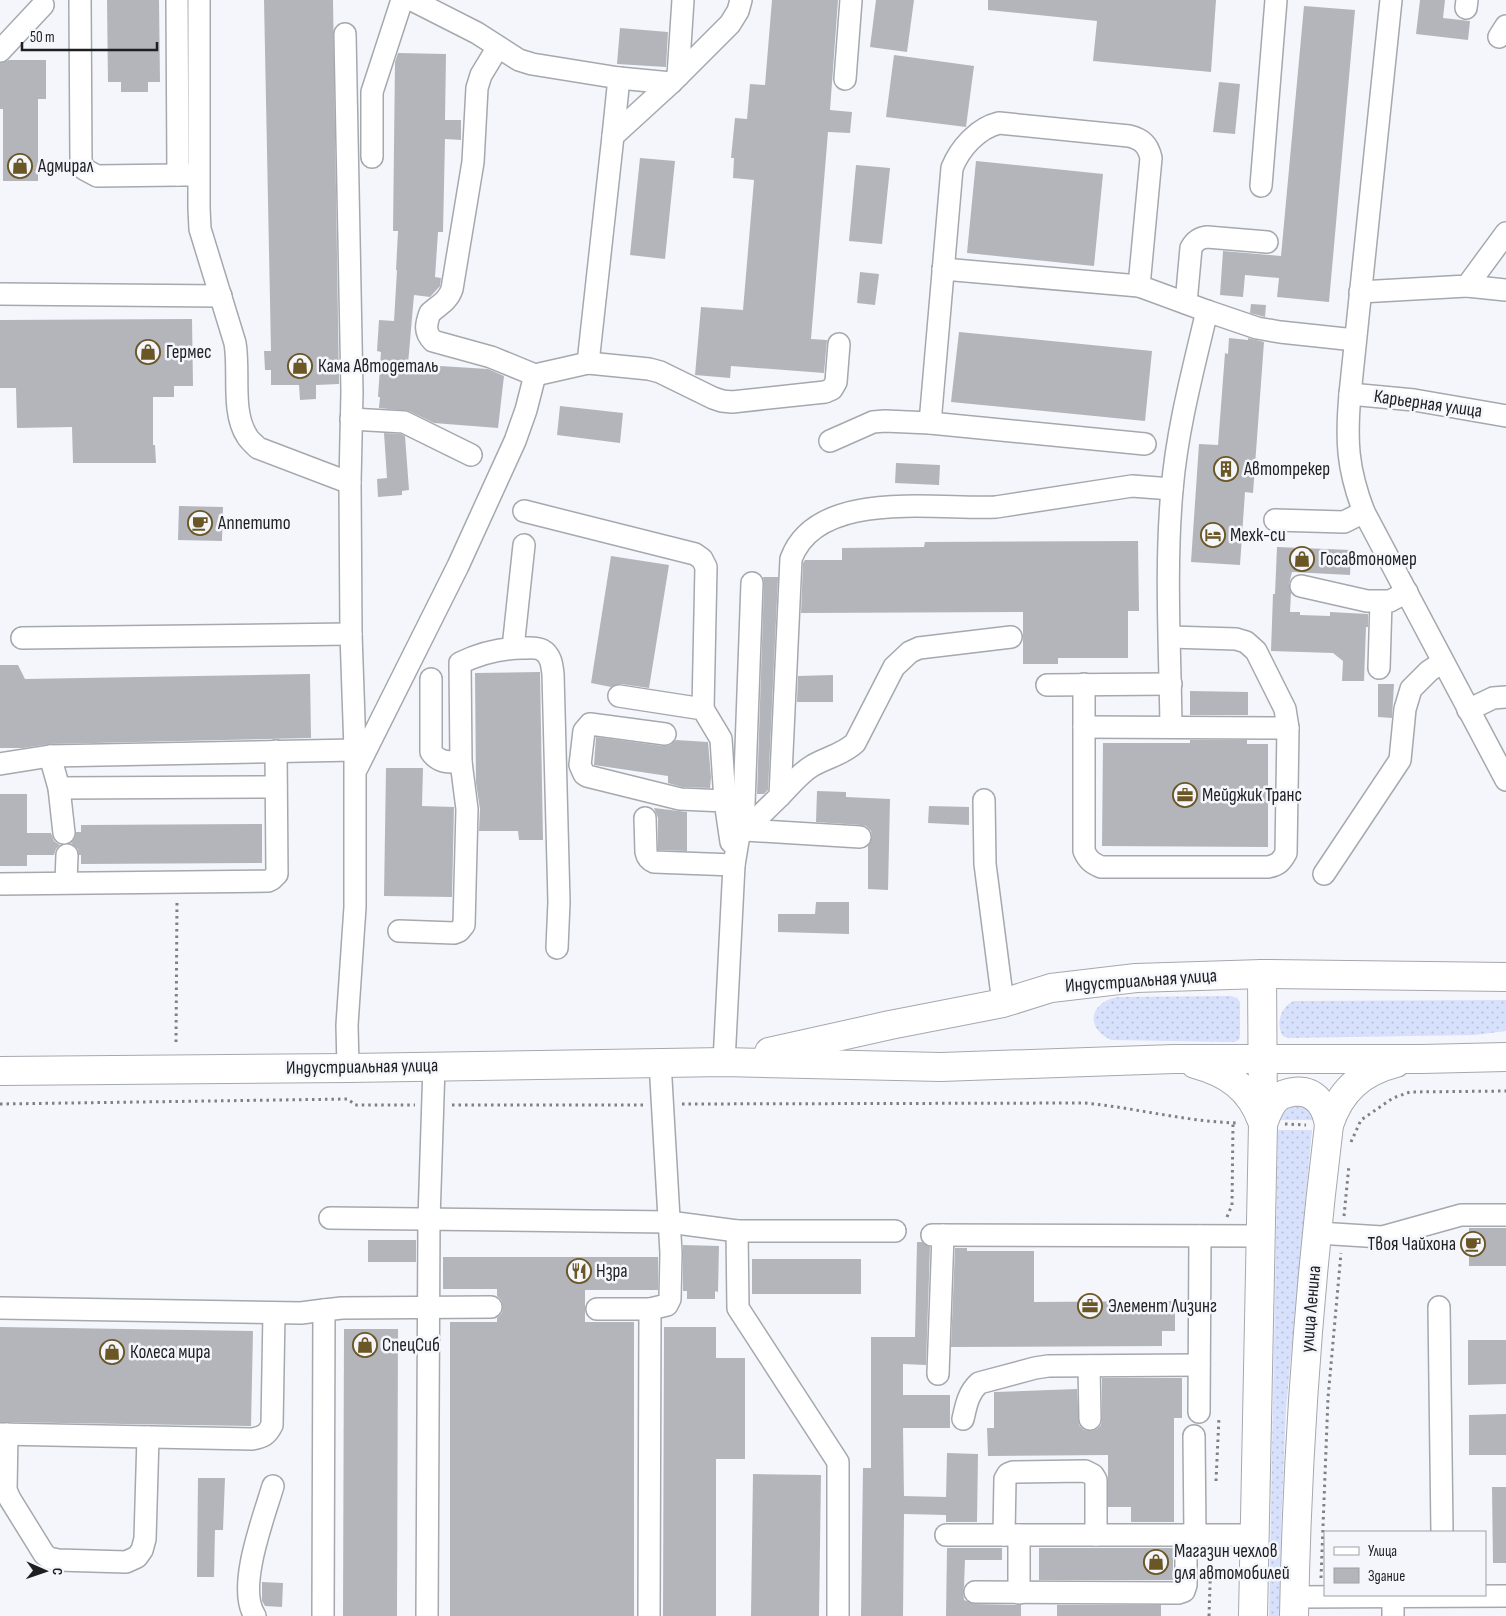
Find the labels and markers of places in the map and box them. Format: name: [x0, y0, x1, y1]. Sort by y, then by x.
shop icon: Адмирал: [7, 153, 33, 179]
place label: Адмирал: [37, 155, 94, 178]
shop icon: Гермес: [135, 339, 161, 365]
place label: Гермес: [166, 341, 212, 364]
shop icon: Кама Автодеталь: [287, 353, 313, 379]
place label: Кама Автодеталь: [318, 355, 439, 378]
building icon: Автотрекер: [1213, 456, 1239, 482]
place label: Автотрекер: [1243, 458, 1330, 481]
cafe icon: Аппетито: [187, 510, 213, 536]
place label: Аппетито: [217, 512, 291, 535]
hotel icon: Мехк-си: [1200, 522, 1226, 548]
place label: Мехк-си: [1230, 524, 1286, 547]
shop icon: Госавтономер: [1289, 546, 1315, 572]
place label: Госавтономер: [1320, 548, 1417, 571]
office icon: Мейджик Транс: [1172, 782, 1198, 808]
place label: Мейджик Транс: [1202, 784, 1302, 807]
cafe icon: Твоя Чайхона: [1460, 1231, 1486, 1257]
place label: Твоя Чайхона: [1368, 1233, 1456, 1256]
restaurant icon: Нзра: [566, 1258, 592, 1284]
place label: Нзра: [596, 1260, 628, 1283]
office icon: Элемент Лизинг: [1077, 1293, 1103, 1319]
place label: Элемент Лизинг: [1108, 1295, 1217, 1318]
shop icon: СпецСиб: [352, 1332, 378, 1358]
place label: СпецСиб: [382, 1334, 440, 1357]
shop icon: Колеса мира: [99, 1339, 125, 1365]
place label: Колеса мира: [130, 1341, 211, 1364]
place label: Магазин чехлов для автомобилей: [1174, 1540, 1290, 1585]
shop icon: Магазин чехлов для автомобилей: [1143, 1549, 1169, 1575]

